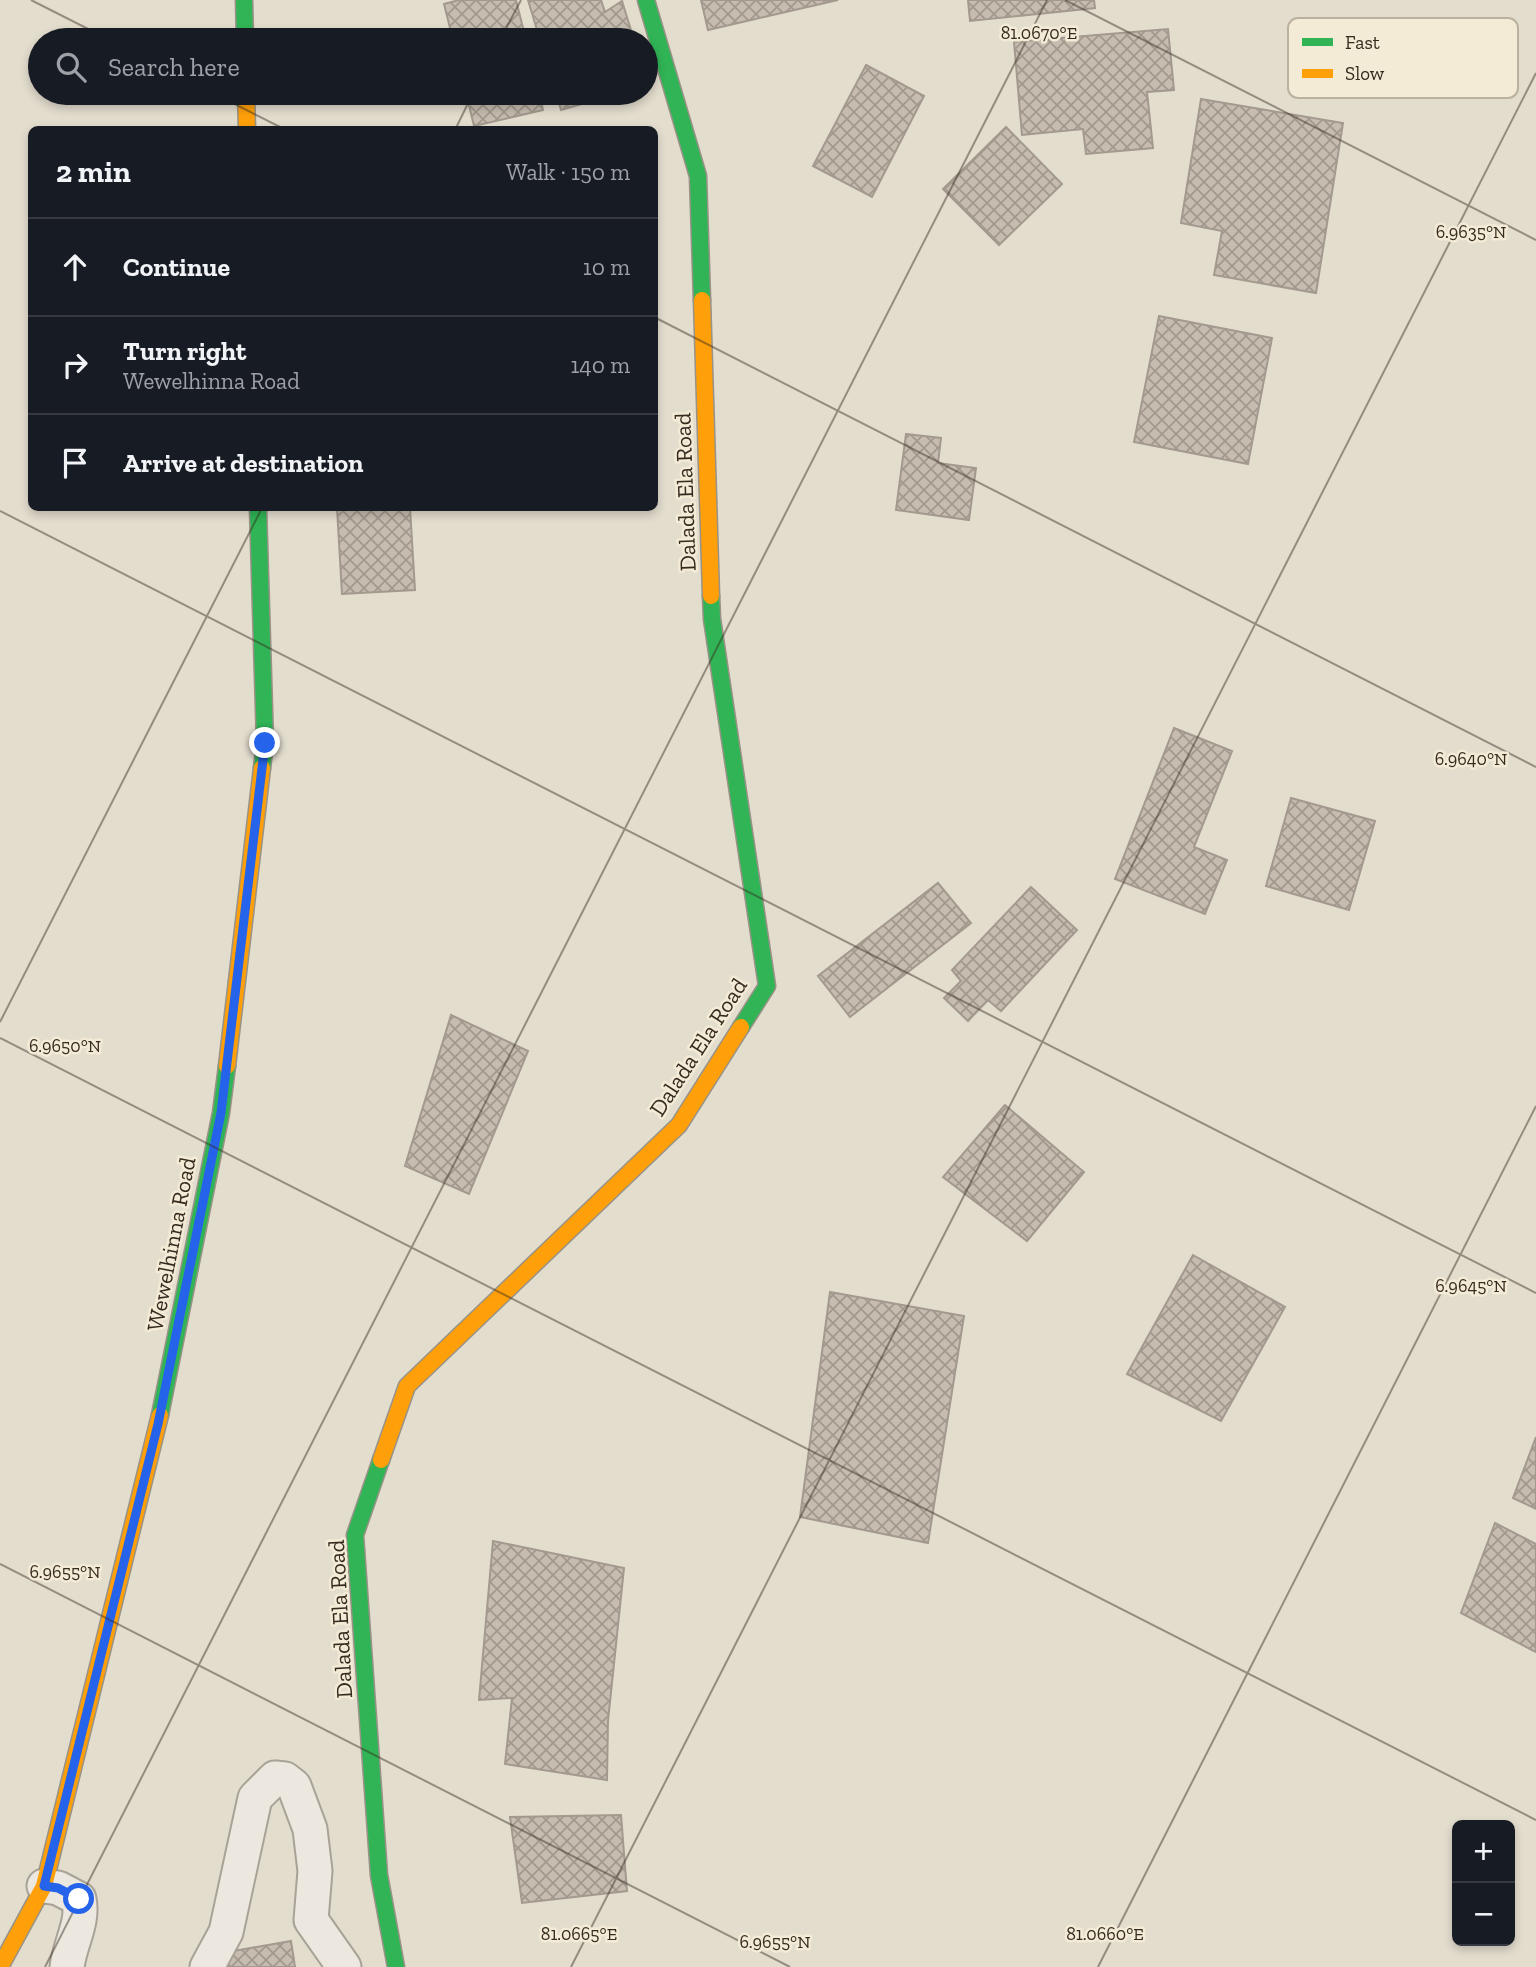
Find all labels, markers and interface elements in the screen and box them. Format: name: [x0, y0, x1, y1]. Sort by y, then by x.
legend: [1288, 18, 1518, 98]
text: 81.0670°E: [1001, 22, 1077, 44]
search box: [28, 28, 658, 105]
text: Fast: [1345, 31, 1380, 54]
icon: search: [52, 48, 90, 86]
text: Search here: [108, 51, 240, 83]
text: Slow: [1345, 62, 1385, 85]
text: 2 min: [56, 154, 131, 190]
text: Walk · 150 m: [506, 158, 630, 186]
text: 6.9635°N: [1436, 221, 1506, 243]
icon: ahead: [56, 248, 94, 286]
text: Continue: [123, 251, 230, 283]
text: 10 m: [583, 253, 630, 281]
text: Turn right: [123, 335, 246, 367]
icon: right: [56, 346, 94, 384]
text: 140 m: [570, 351, 630, 379]
text: Wewelhinna Road: [123, 367, 300, 395]
street label: Dalada Ela Road: [668, 412, 702, 572]
icon: arrive: [56, 444, 94, 482]
text: Arrive at destination: [123, 447, 363, 479]
route end: [249, 727, 280, 758]
text: 6.9640°N: [1435, 748, 1507, 770]
street label: Dalada Ela Road: [643, 972, 753, 1121]
text: 6.9650°N: [29, 1035, 101, 1057]
street label: Wewelhinna Road: [140, 1154, 202, 1333]
text: 6.9645°N: [1435, 1275, 1507, 1297]
street label: Dalada Ela Road: [322, 1539, 358, 1699]
text: 6.9655°N: [29, 1561, 101, 1583]
map controls: [1452, 1820, 1515, 1946]
button: +: [1452, 1820, 1515, 1883]
route start: [63, 1883, 94, 1914]
button: −: [1452, 1883, 1515, 1946]
text: 81.0665°E: [541, 1923, 617, 1945]
text: 81.0660°E: [1066, 1923, 1144, 1945]
text: 6.9655°N: [739, 1931, 811, 1953]

